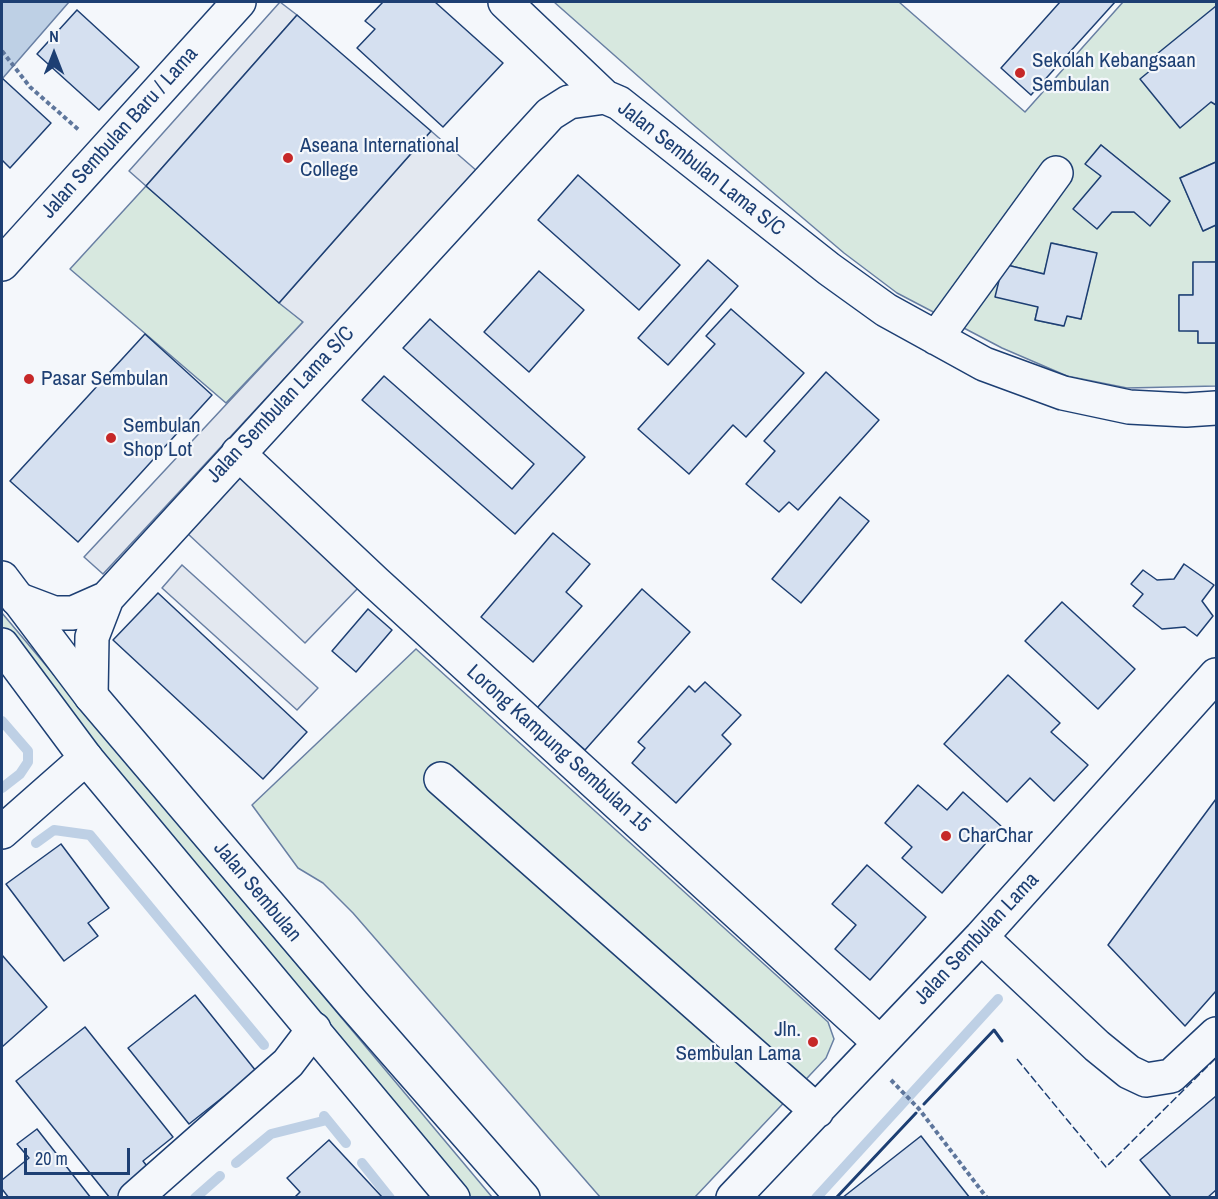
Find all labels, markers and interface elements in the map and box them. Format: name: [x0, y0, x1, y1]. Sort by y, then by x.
north arrow: [24, 24, 84, 84]
text: N: [49, 25, 59, 47]
street label: Jalan Sembulan Baru / Lama: [36, 42, 204, 224]
place label: Sekolah Kebangsaan Sembulan: [1032, 48, 1196, 98]
marker: Sekolah Kebangsaan Sembulan: [1013, 66, 1027, 80]
street label: Jalan Sembulan Lama S/C: [613, 96, 789, 242]
place label: Aseana International College: [300, 133, 459, 183]
marker: Aseana International College: [281, 151, 295, 165]
street label: Jalan Sembulan Lama S/C: [202, 322, 360, 488]
place label: Pasar Sembulan: [41, 366, 168, 392]
marker: Pasar Sembulan: [22, 372, 36, 386]
place label: Sembulan Shop Lot: [123, 413, 201, 463]
marker: Sembulan Shop Lot: [104, 431, 118, 445]
street label: Lorong Kampung Sembulan 15: [461, 660, 655, 838]
place label: CharChar: [958, 823, 1033, 849]
marker: CharChar: [939, 829, 953, 843]
street label: Jalan Sembulan: [208, 837, 306, 947]
street label: Jalan Sembulan Lama: [909, 868, 1045, 1010]
place label: Jln. Sembulan Lama: [676, 1017, 801, 1067]
marker: Jln. Sembulan Lama: [806, 1035, 820, 1049]
scale bar: [27, 1136, 134, 1174]
text: 20 m: [35, 1146, 68, 1171]

